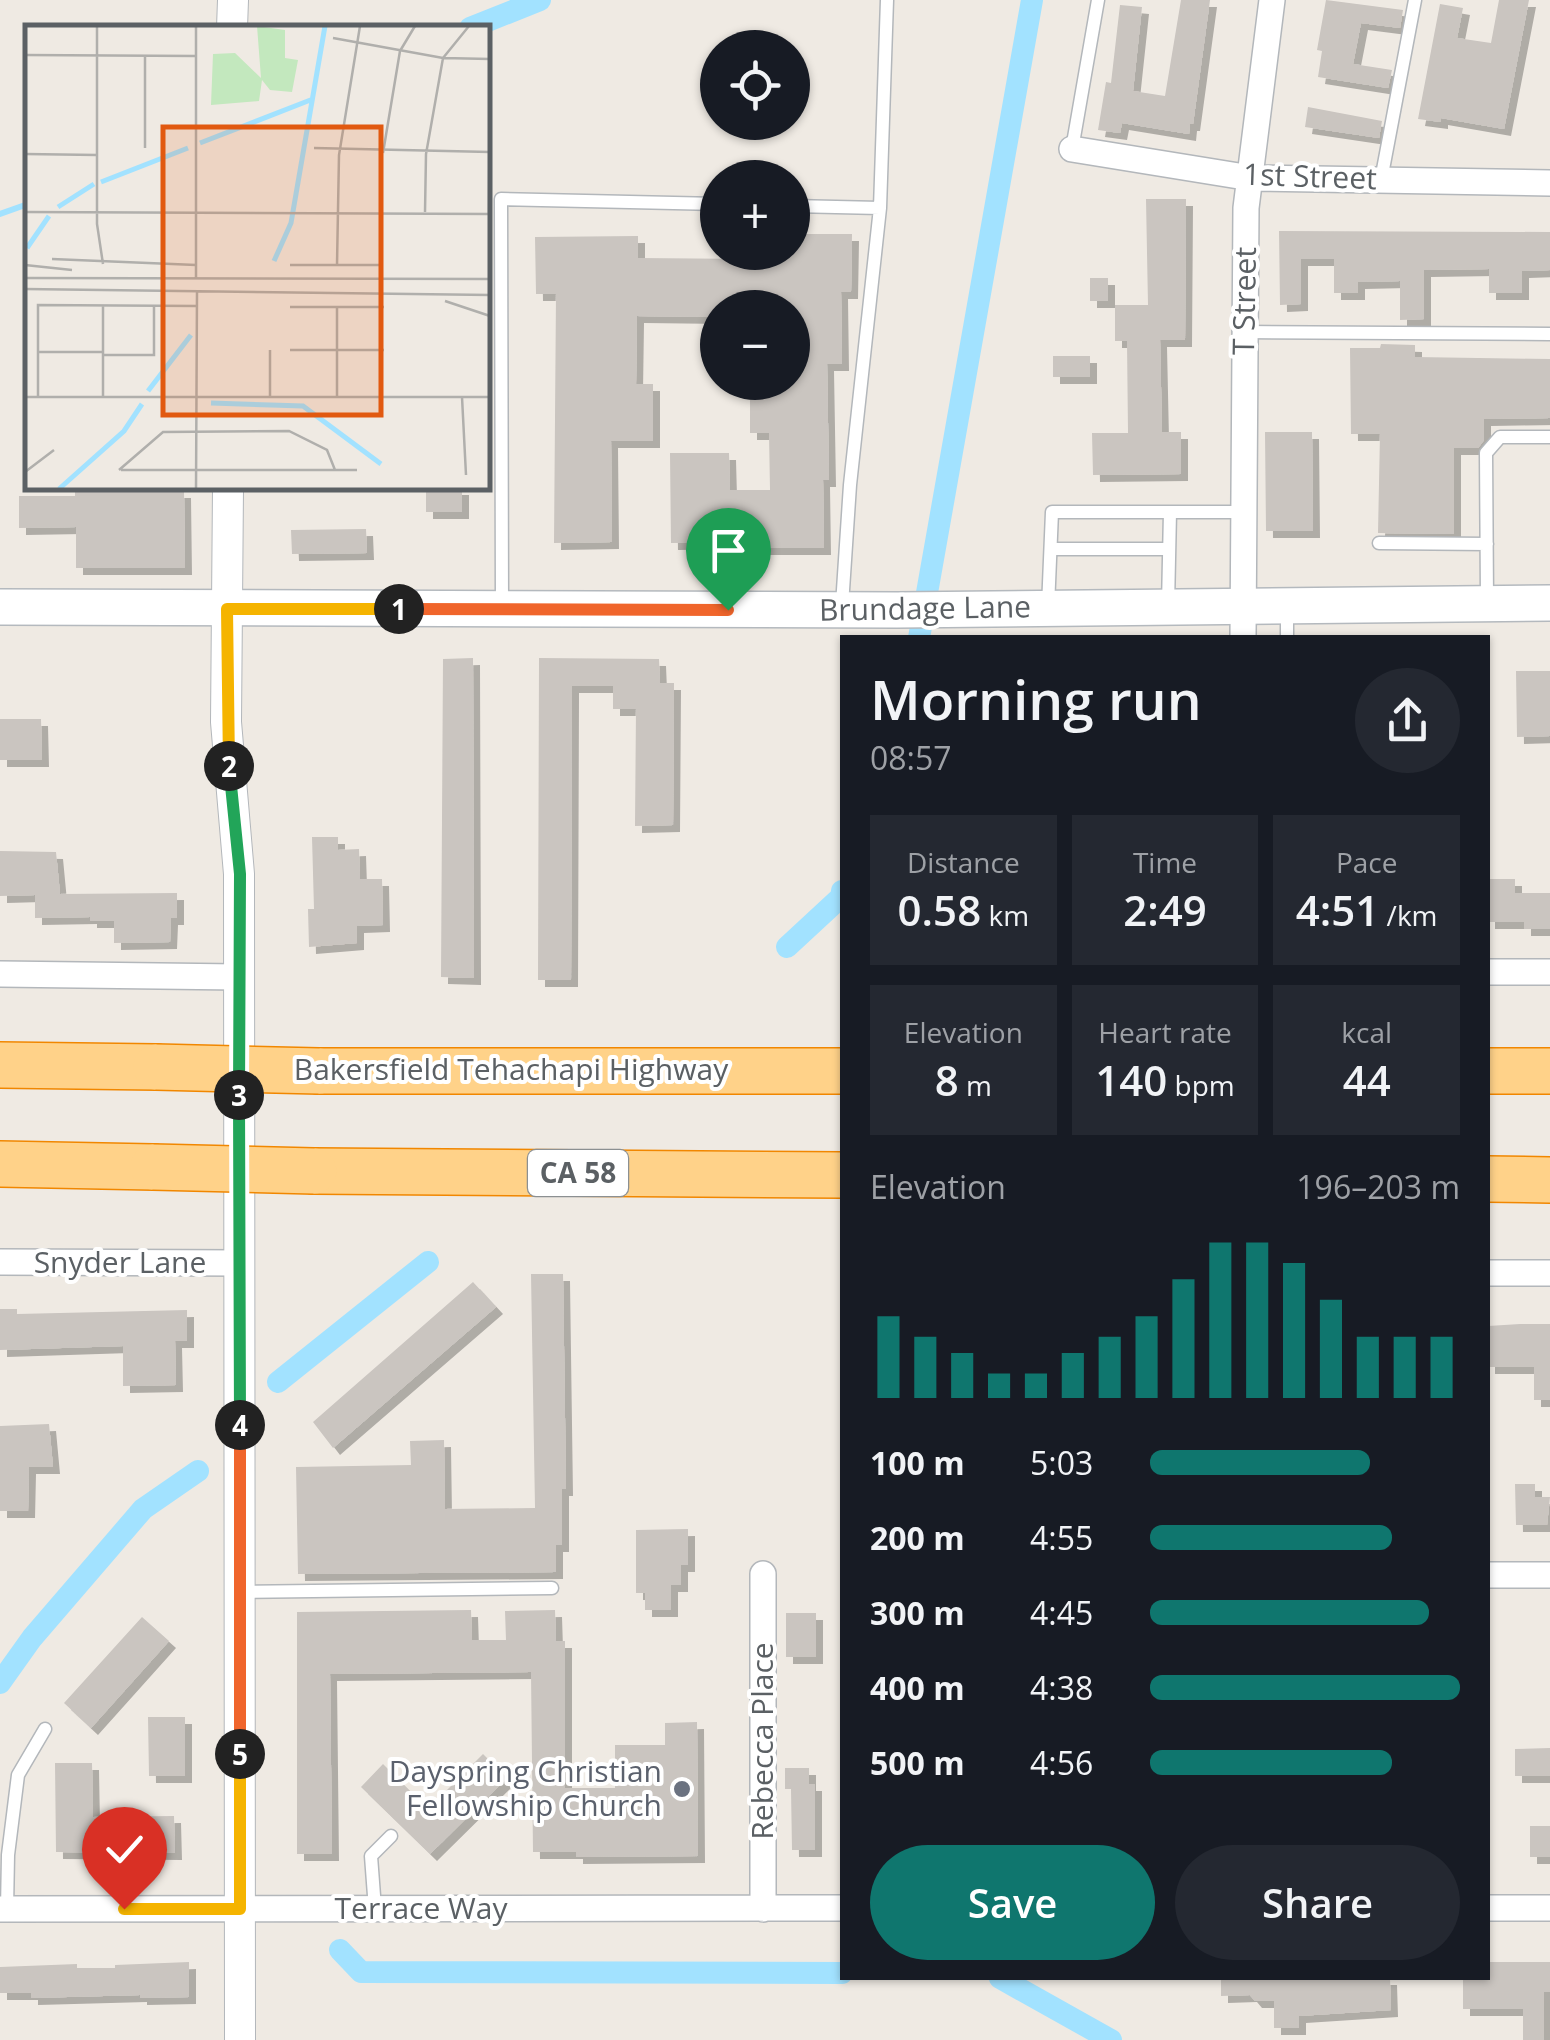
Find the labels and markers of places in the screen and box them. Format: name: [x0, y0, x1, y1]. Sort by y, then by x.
pin: [686, 508, 771, 611]
pin: 1: [374, 584, 424, 634]
pin: 2: [204, 741, 254, 791]
pin: 3: [214, 1070, 264, 1120]
pin: 4: [215, 1400, 265, 1450]
pin: 5: [215, 1729, 265, 1779]
place label: Dayspring Christian Fellowship Church: [389, 1750, 662, 1825]
marker: Dayspring Christian Fellowship Church: [671, 1778, 693, 1800]
pin: [82, 1807, 167, 1910]

